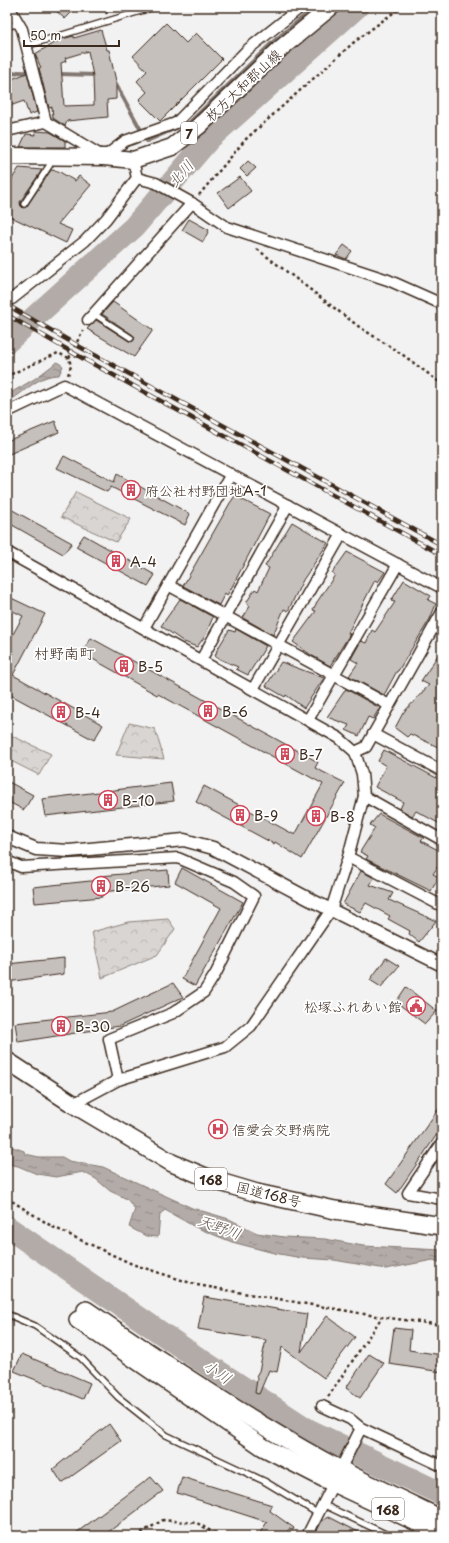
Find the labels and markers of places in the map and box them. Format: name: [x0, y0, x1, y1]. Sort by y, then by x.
building icon: 府公社村野団地A-1: [120, 479, 142, 501]
place label: 府公社村野団地A-1: [145, 480, 267, 501]
building icon: A-4: [105, 550, 127, 572]
place label: A-4: [130, 551, 157, 572]
building icon: B-5: [113, 655, 135, 677]
place label: B-5: [138, 656, 163, 677]
building icon: B-6: [197, 700, 219, 722]
building icon: B-4: [50, 701, 72, 723]
place label: B-6: [222, 701, 248, 722]
place label: B-4: [75, 702, 100, 723]
building icon: B-7: [274, 743, 296, 765]
place label: B-7: [299, 744, 323, 765]
building icon: B-10: [97, 789, 119, 811]
place label: B-10: [122, 790, 155, 811]
building icon: B-9: [229, 804, 251, 826]
place label: B-9: [254, 805, 278, 826]
building icon: B-8: [305, 805, 327, 827]
place label: B-8: [330, 806, 355, 827]
building icon: B-26: [90, 875, 112, 897]
place label: B-26: [115, 876, 150, 897]
public building icon: 松塚ふれあい館: [405, 995, 427, 1017]
place label: 松塚ふれあい館: [304, 996, 402, 1017]
building icon: B-30: [50, 1015, 72, 1037]
place label: B-30: [75, 1016, 110, 1037]
hospital icon: 信愛会交野病院: [207, 1118, 229, 1140]
place label: 信愛会交野病院: [232, 1119, 330, 1140]

